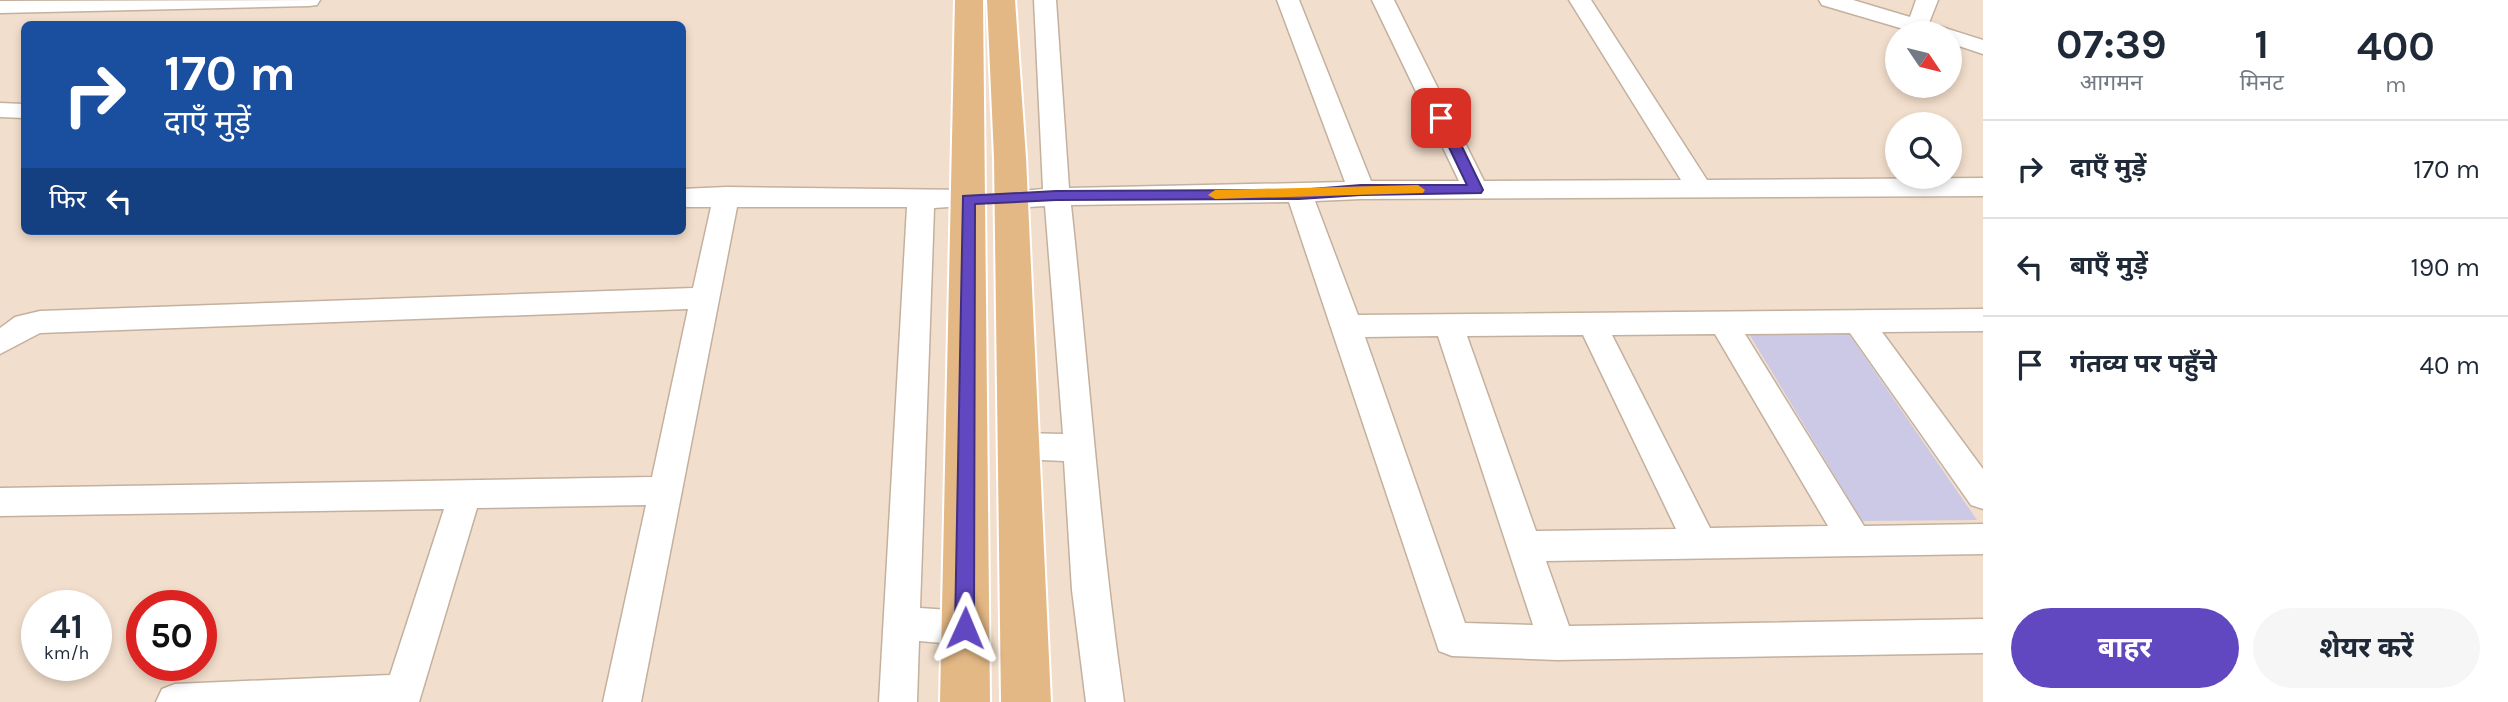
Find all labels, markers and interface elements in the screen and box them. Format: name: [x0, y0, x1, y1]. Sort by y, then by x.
text: 07:39: [2056, 19, 2167, 69]
text: 1: [2254, 19, 2269, 69]
north arrow: [1885, 21, 1962, 98]
map controls: [1885, 21, 1962, 189]
text: 400: [2357, 21, 2435, 71]
text: 170 m: [164, 45, 296, 102]
icon: right: [49, 49, 140, 140]
text: आगमन: [2080, 69, 2143, 96]
text: मिनट: [2240, 69, 2284, 96]
text: m: [2385, 71, 2407, 98]
pin: [1411, 88, 1471, 148]
icon: arrive: [1422, 99, 1460, 137]
text: दाएँ मुड़ें: [164, 104, 251, 141]
button: search: [1885, 112, 1962, 189]
icon: right: [2011, 150, 2049, 188]
text: दाएँ मुड़ें: [2070, 152, 2146, 183]
text: 170 m: [2413, 154, 2480, 185]
icon: left: [100, 182, 138, 220]
text: फिर: [49, 184, 86, 215]
icon: left: [2011, 248, 2049, 286]
text: बाएँ मुड़ें: [2070, 250, 2148, 281]
text: 190 m: [2410, 252, 2480, 283]
icon: arrive: [2011, 346, 2049, 384]
text: गंतव्य पर पहुँचे: [2070, 348, 2217, 379]
text: 40 m: [2420, 350, 2480, 381]
speed limit sign: 50: [126, 590, 217, 681]
position arrow: [928, 591, 1002, 665]
text: 41: [50, 606, 83, 647]
button: बाहर: [2011, 608, 2239, 688]
button: शेयर करें: [2253, 608, 2480, 688]
text: km/h: [44, 642, 89, 664]

